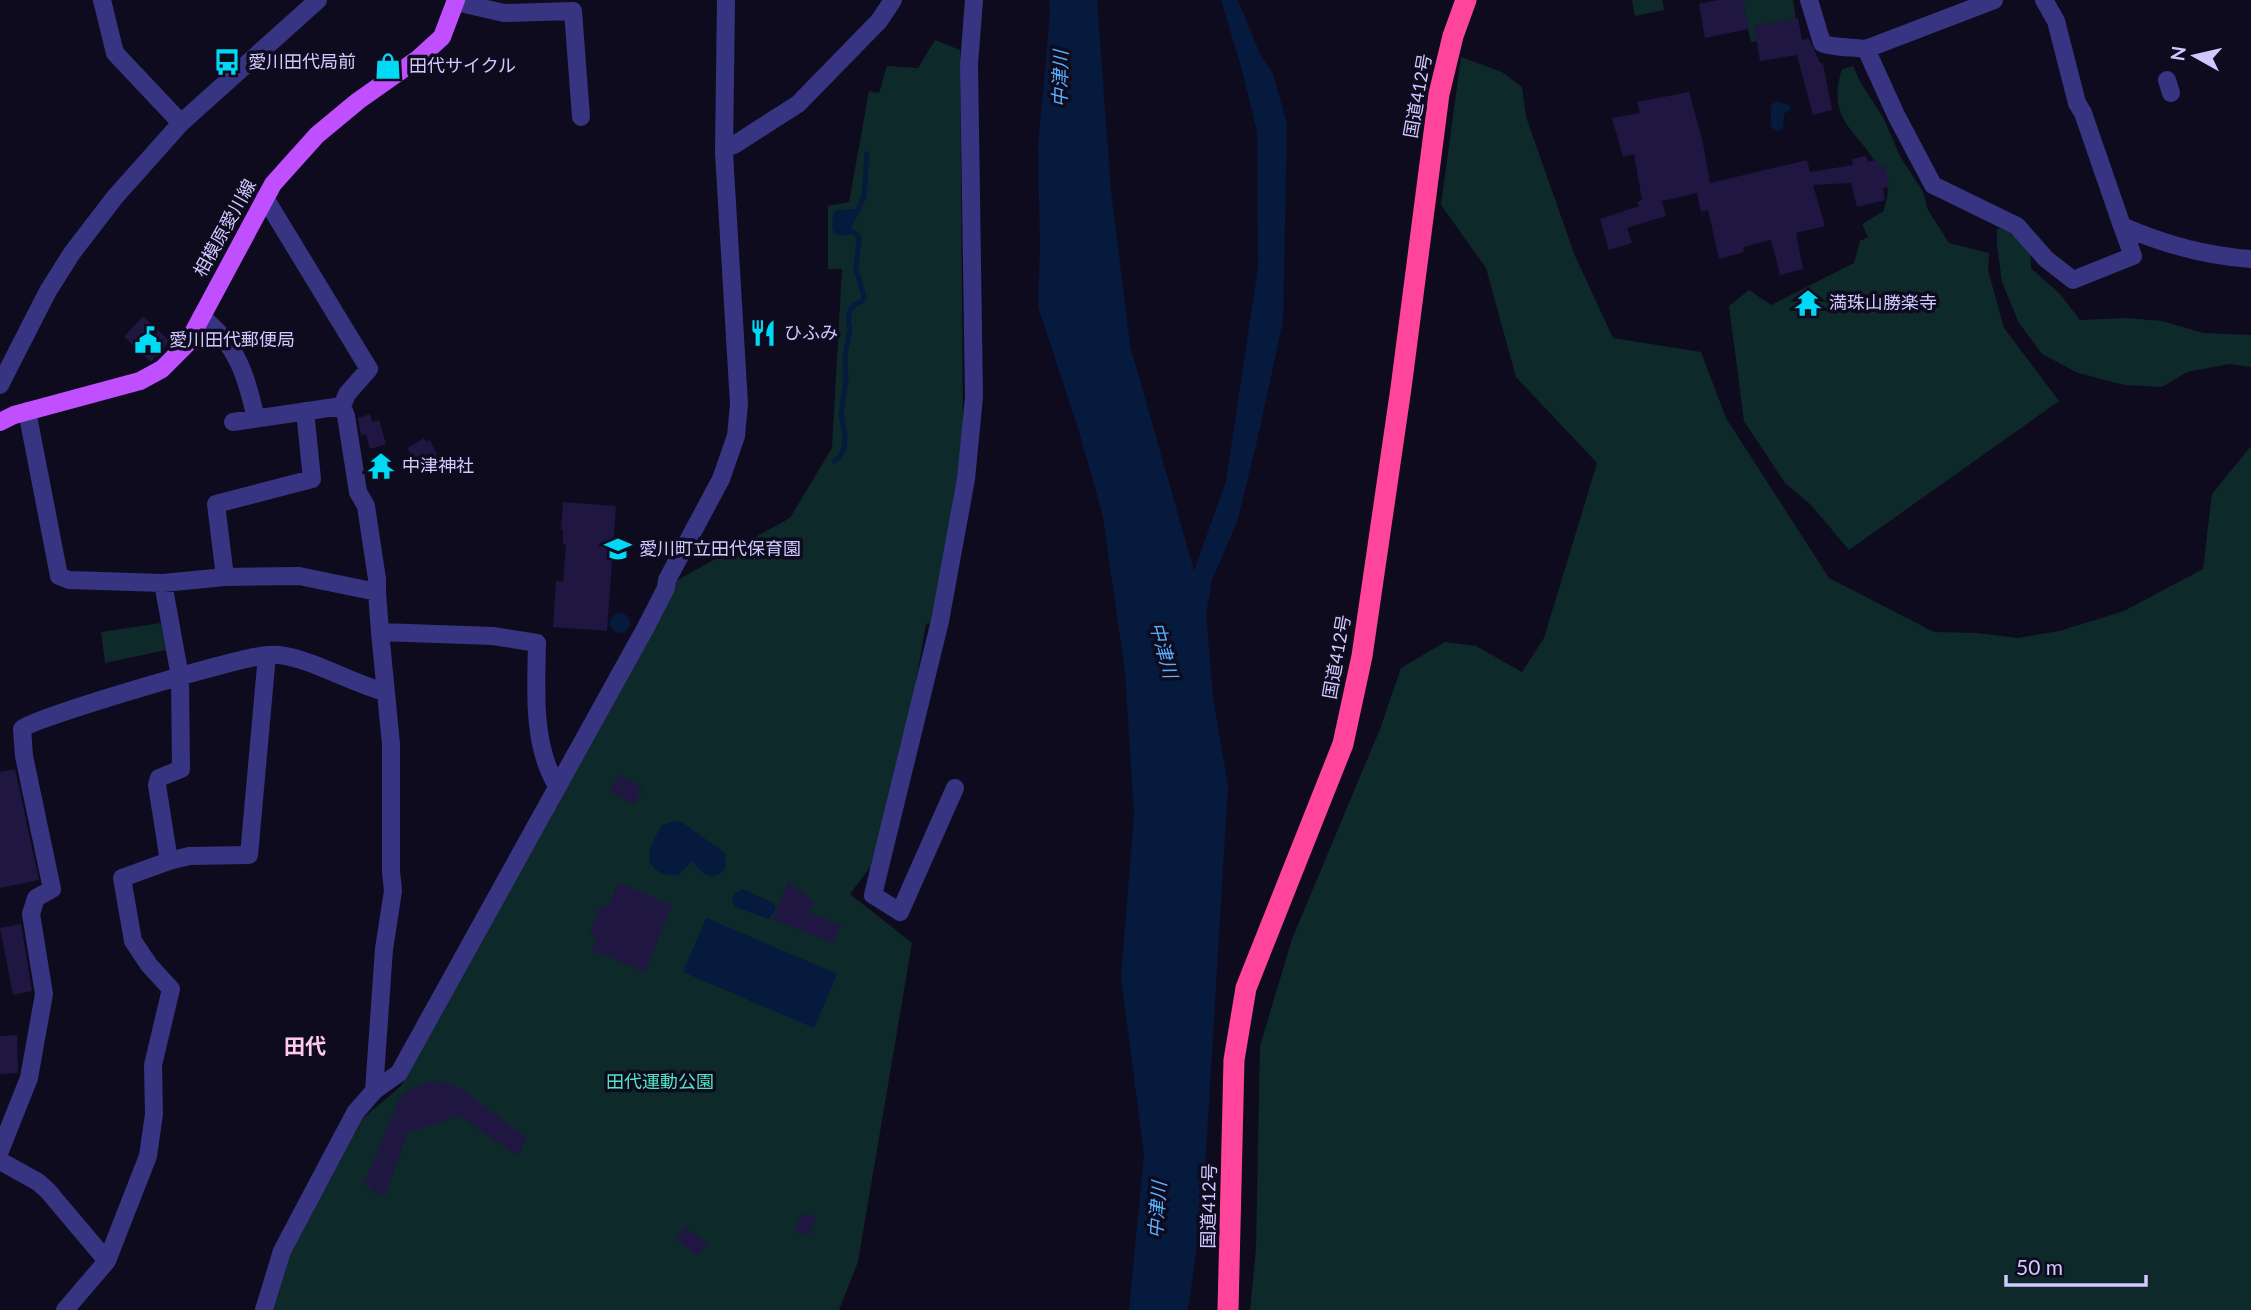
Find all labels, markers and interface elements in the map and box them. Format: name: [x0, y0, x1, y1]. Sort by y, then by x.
north arrow: [2160, 21, 2230, 91]
text: N: [2165, 45, 2190, 62]
bus stop icon: 愛川田代局前: [212, 47, 242, 77]
water label: 中津川: [1048, 48, 1072, 108]
place label: 愛川田代局前: [248, 50, 356, 72]
shop icon: 田代サイクル: [373, 51, 403, 81]
street label: 国道412号: [1399, 52, 1435, 140]
place label: 田代サイクル: [409, 54, 516, 76]
street label: 相模原愛川線: [188, 175, 260, 280]
temple icon: 満珠山勝楽寺: [1793, 288, 1823, 318]
place label: 満珠山勝楽寺: [1829, 291, 1937, 313]
restaurant icon: ひふみ: [748, 318, 778, 348]
place label: ひふみ: [784, 321, 838, 343]
public building icon: 愛川田代郵便局: [133, 325, 163, 355]
place label: 愛川田代郵便局: [169, 328, 295, 350]
temple icon: 中津神社: [366, 451, 396, 481]
place label: 中津神社: [402, 454, 474, 476]
school or university icon: 愛川町立田代保育園: [603, 534, 633, 564]
place label: 愛川町立田代保育園: [639, 537, 801, 559]
street label: 国道412号: [1318, 613, 1354, 701]
water label: 中津川: [1146, 619, 1183, 682]
district label: 田代: [284, 1033, 326, 1058]
park label: 田代運動公園: [606, 1070, 714, 1092]
street label: 国道412号: [1196, 1163, 1220, 1249]
water label: 中津川: [1143, 1179, 1170, 1239]
scale bar: [2006, 1244, 2146, 1288]
text: 50 m: [2016, 1254, 2063, 1279]

